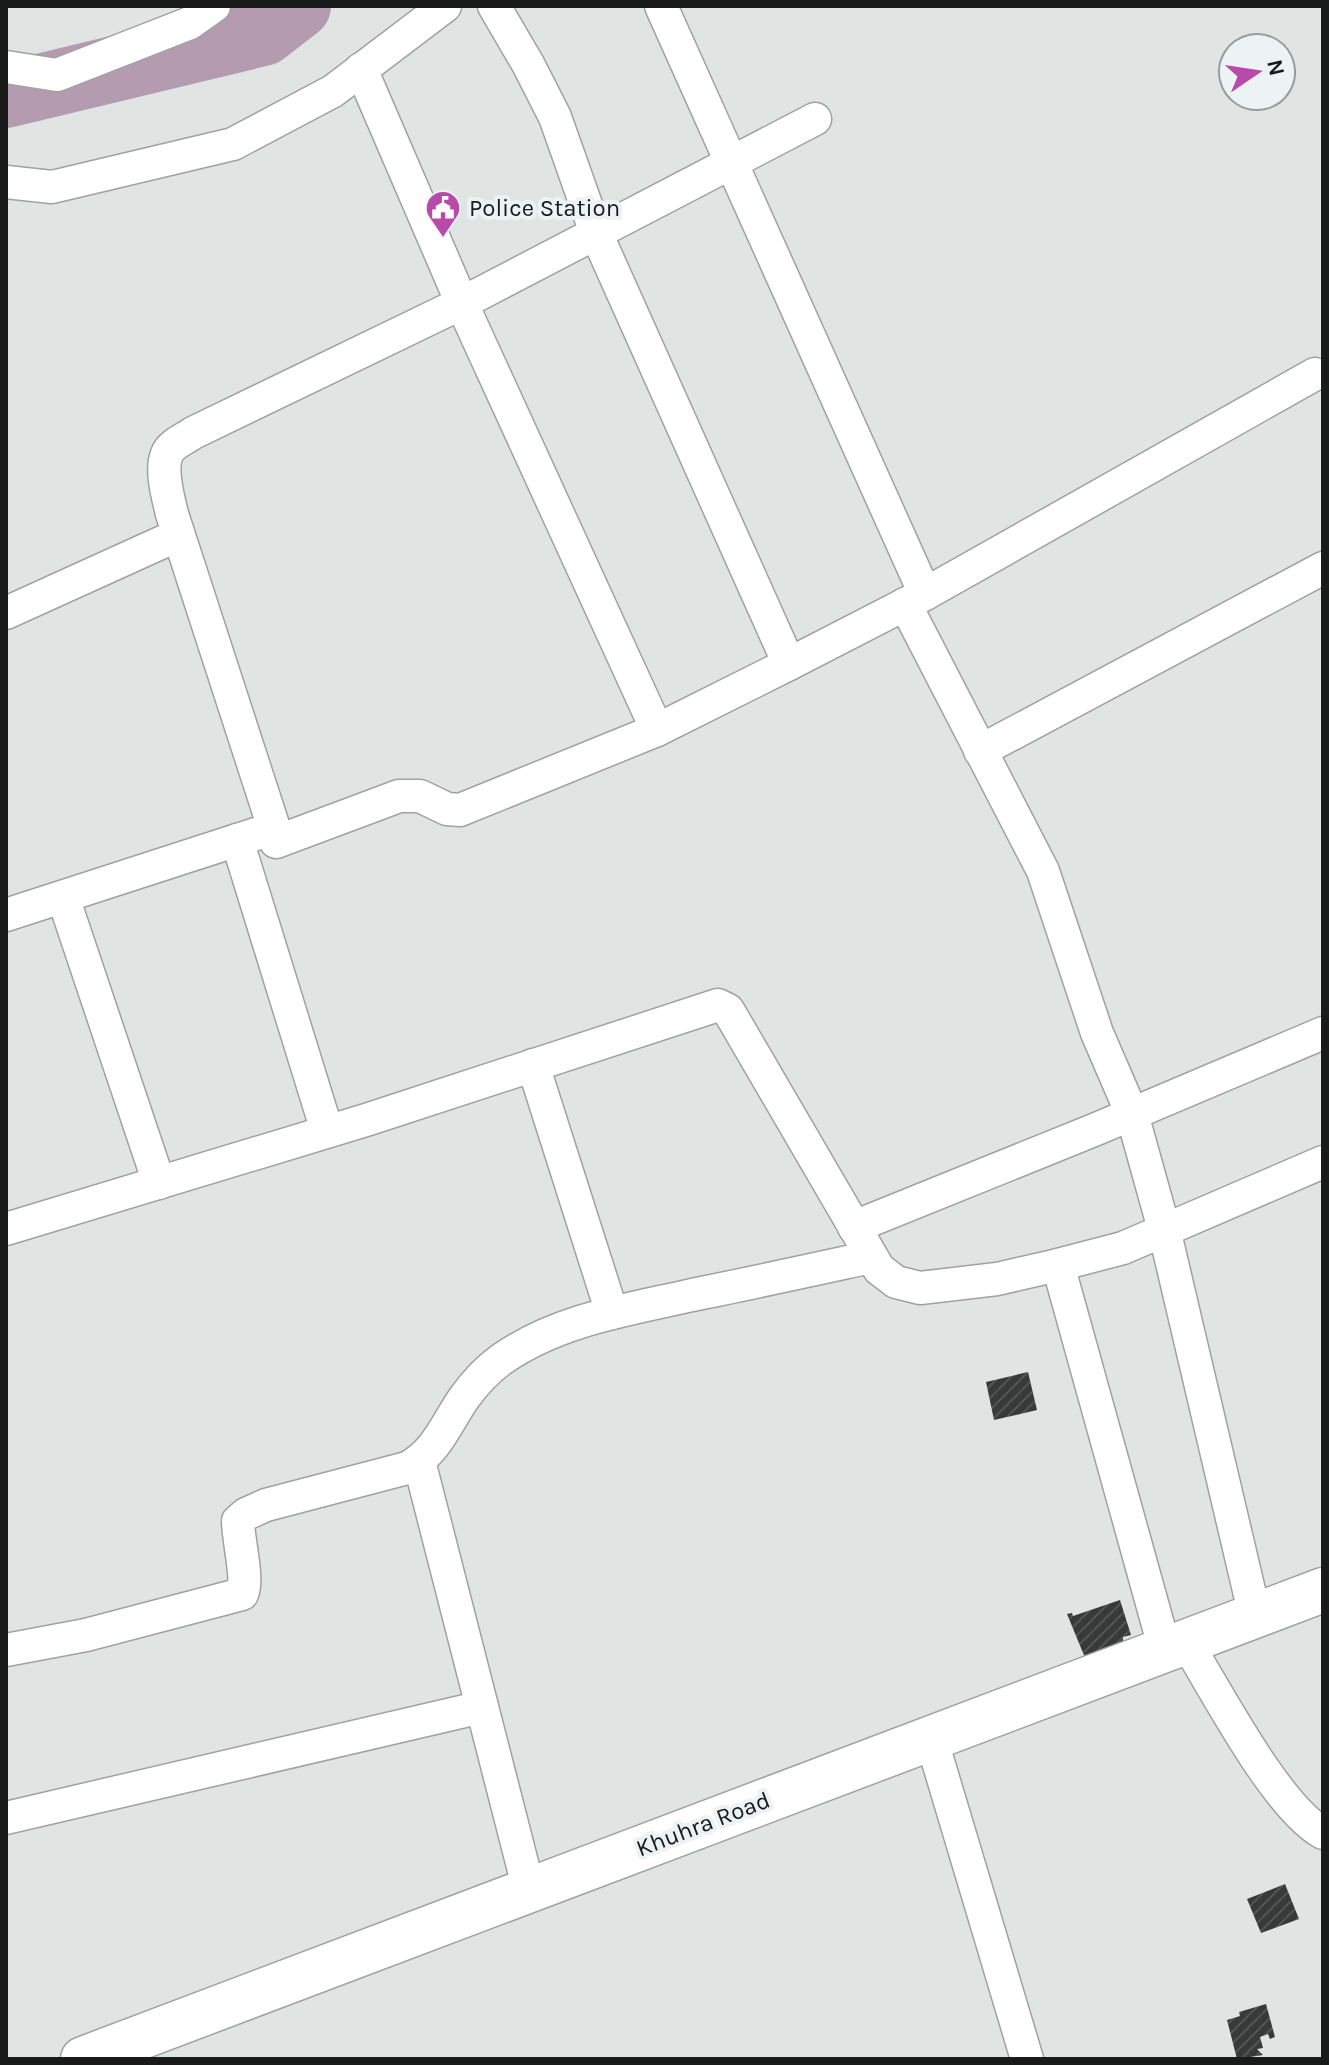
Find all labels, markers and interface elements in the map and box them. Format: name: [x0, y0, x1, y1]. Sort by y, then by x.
north arrow: [1217, 32, 1297, 112]
text: N: [1261, 57, 1290, 78]
public building icon: Police Station: [424, 189, 462, 239]
place label: Police Station: [469, 194, 620, 222]
street label: Khuhra Road: [632, 1786, 774, 1862]

